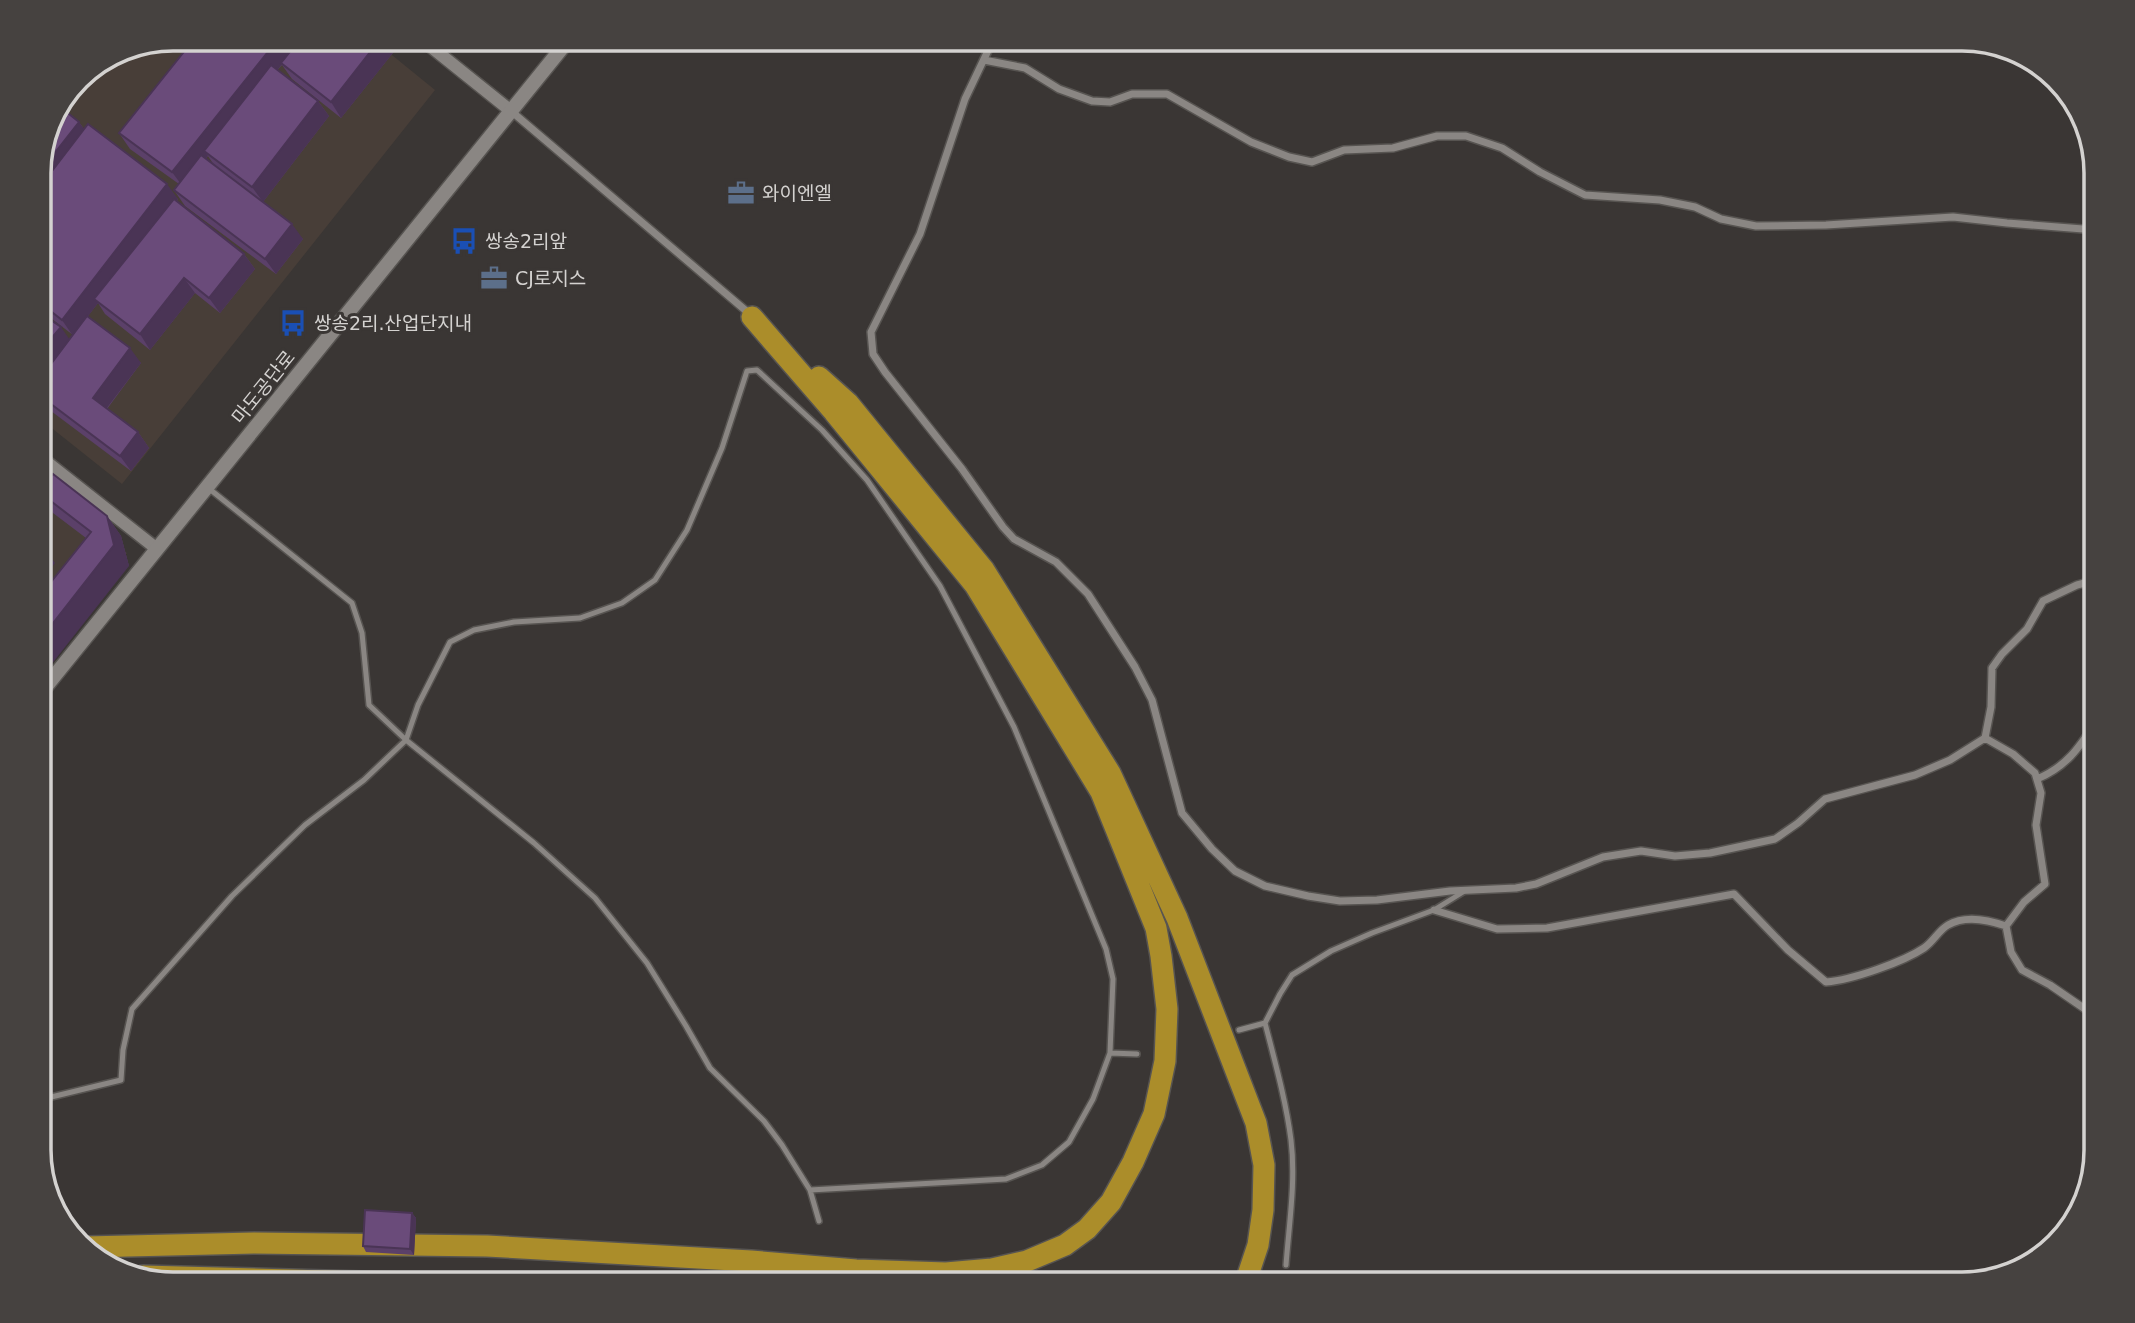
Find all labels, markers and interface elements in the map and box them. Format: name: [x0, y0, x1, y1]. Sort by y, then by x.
office icon: 와이엔엘: [726, 178, 756, 208]
place label: 와이엔엘: [762, 182, 832, 204]
bus stop icon: 쌍송2리앞: [449, 226, 479, 256]
place label: 쌍송2리앞: [485, 230, 568, 252]
office icon: CJ로지스: [479, 263, 509, 293]
place label: CJ로지스: [515, 267, 586, 289]
bus stop icon: 쌍송2리.산업단지내: [278, 308, 308, 338]
place label: 쌍송2리.산업단지내: [314, 312, 472, 334]
street label: 마도공단로: [227, 346, 299, 428]

